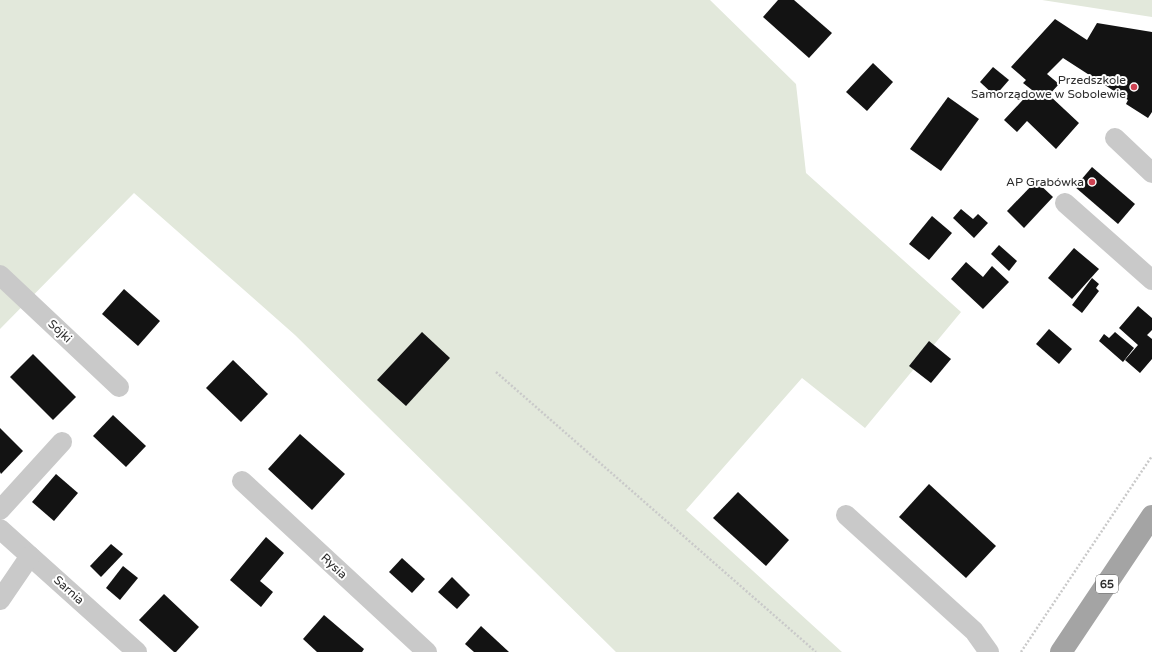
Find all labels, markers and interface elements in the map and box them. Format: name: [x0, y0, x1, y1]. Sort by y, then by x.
place label: Przedszkole Samorządowe w Sobolewie: [971, 73, 1126, 101]
marker: Przedszkole Samorządowe w Sobolewie: [1129, 82, 1139, 92]
place label: AP Grabówka: [1006, 175, 1084, 189]
marker: AP Grabówka: [1087, 177, 1097, 187]
street label: Sójki: [45, 317, 75, 345]
street label: Rysia: [318, 550, 350, 582]
street label: Sarnia: [51, 573, 87, 607]
road number: 65: [1096, 575, 1118, 593]

